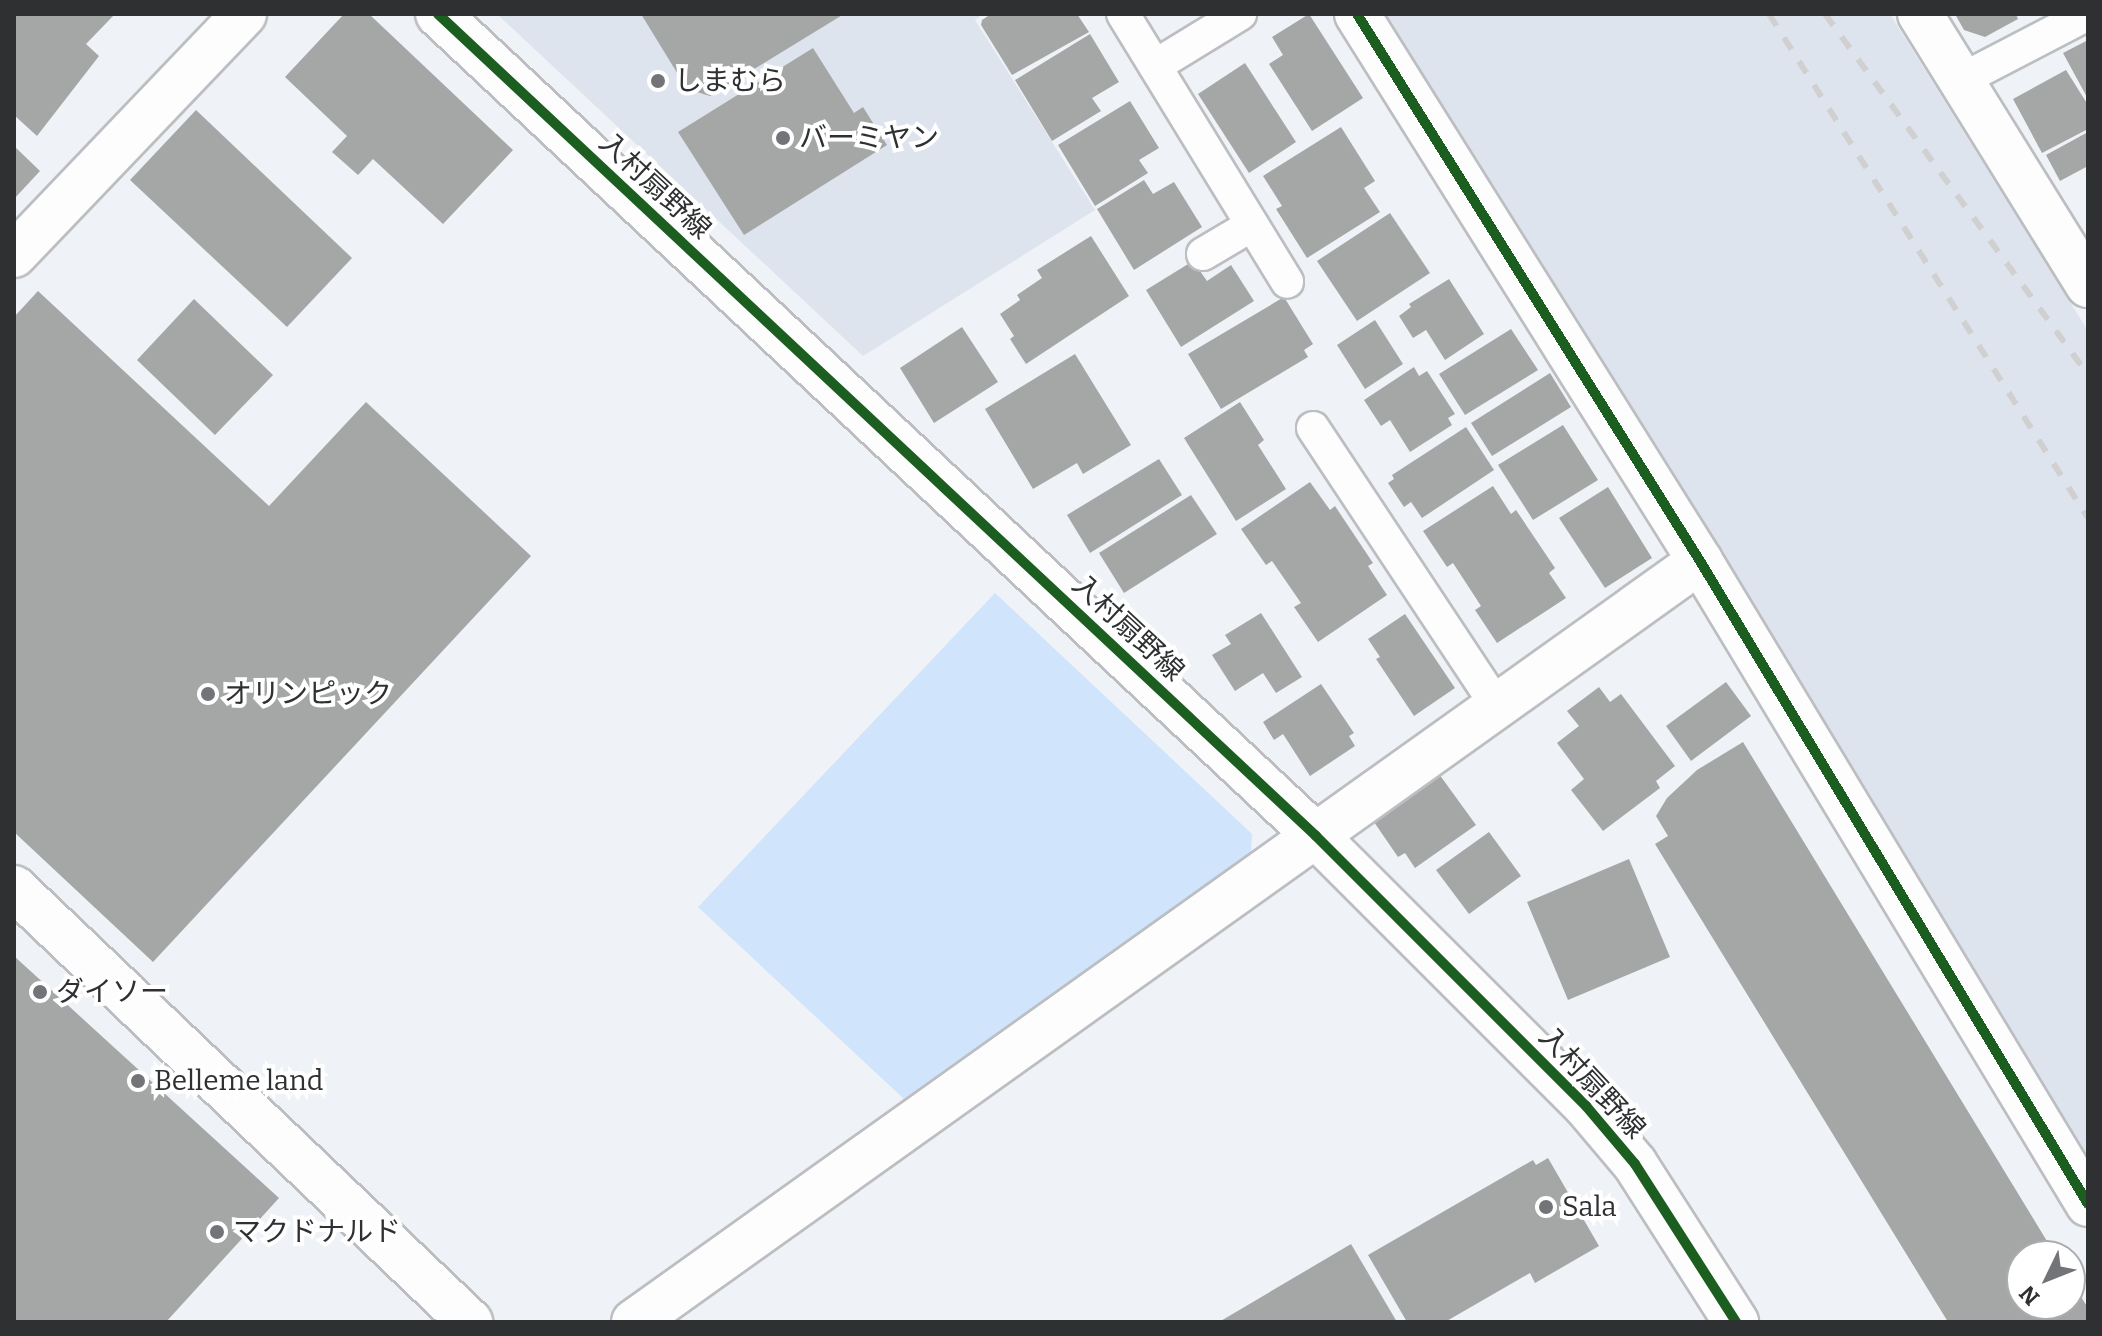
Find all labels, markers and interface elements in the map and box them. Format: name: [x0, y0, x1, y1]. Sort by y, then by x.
place label: しまむら: [674, 64, 786, 98]
marker: しまむら: [649, 72, 667, 90]
place label: バーミヤン: [799, 121, 939, 155]
street label: 入村扇野線: [592, 126, 718, 246]
marker: バーミヤン: [774, 129, 792, 147]
street label: 入村扇野線: [1065, 568, 1191, 688]
place label: オリンピック: [224, 677, 392, 711]
marker: オリンピック: [199, 685, 217, 703]
place label: ダイソー: [56, 975, 168, 1009]
marker: ダイソー: [31, 983, 49, 1001]
street label: 入村扇野線: [1532, 1020, 1652, 1146]
place label: Belleme land: [154, 1064, 323, 1098]
marker: Belleme land: [129, 1072, 147, 1090]
place label: Sala: [1562, 1190, 1616, 1224]
marker: Sala: [1537, 1198, 1555, 1216]
place label: マクドナルド: [233, 1215, 401, 1249]
marker: マクドナルド: [208, 1223, 226, 1241]
north arrow: [2006, 1240, 2086, 1320]
text: N: [2014, 1280, 2045, 1311]

